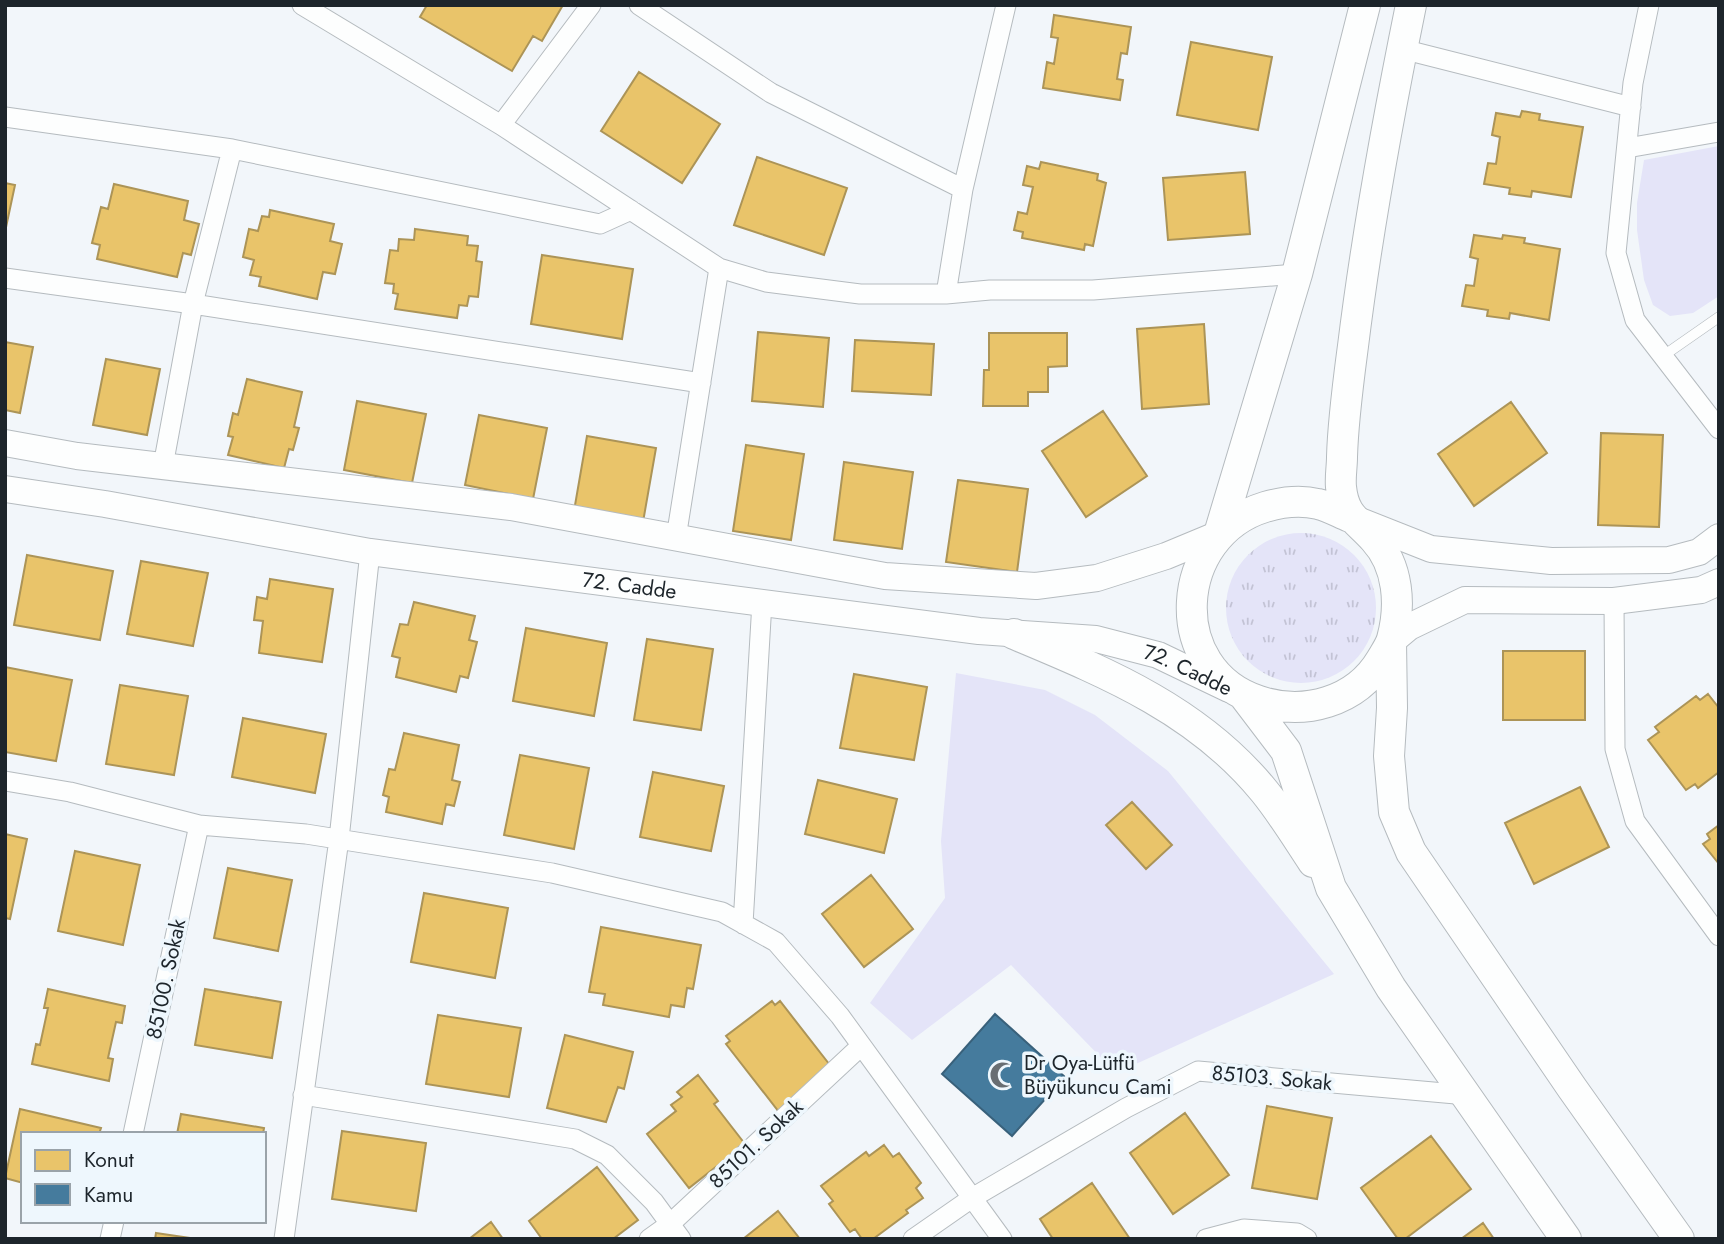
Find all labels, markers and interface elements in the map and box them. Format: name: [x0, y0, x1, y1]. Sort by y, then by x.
street label: 72. Cadde: [580, 565, 679, 607]
street label: 72. Cadde: [1140, 637, 1237, 703]
street label: 85100. Sokak: [139, 915, 194, 1042]
place label: Dr Oya-Lütfü Büyükuncu Cami: [1024, 1048, 1172, 1102]
street label: 85103. Sokak: [1211, 1058, 1334, 1098]
mosque icon: Dr Oya-Lütfü Büyükuncu Cami: [988, 1060, 1018, 1090]
street label: 85101. Sokak: [702, 1092, 810, 1196]
legend: [21, 1132, 266, 1223]
text: Konut: [84, 1145, 134, 1175]
text: Kamu: [84, 1180, 133, 1210]

